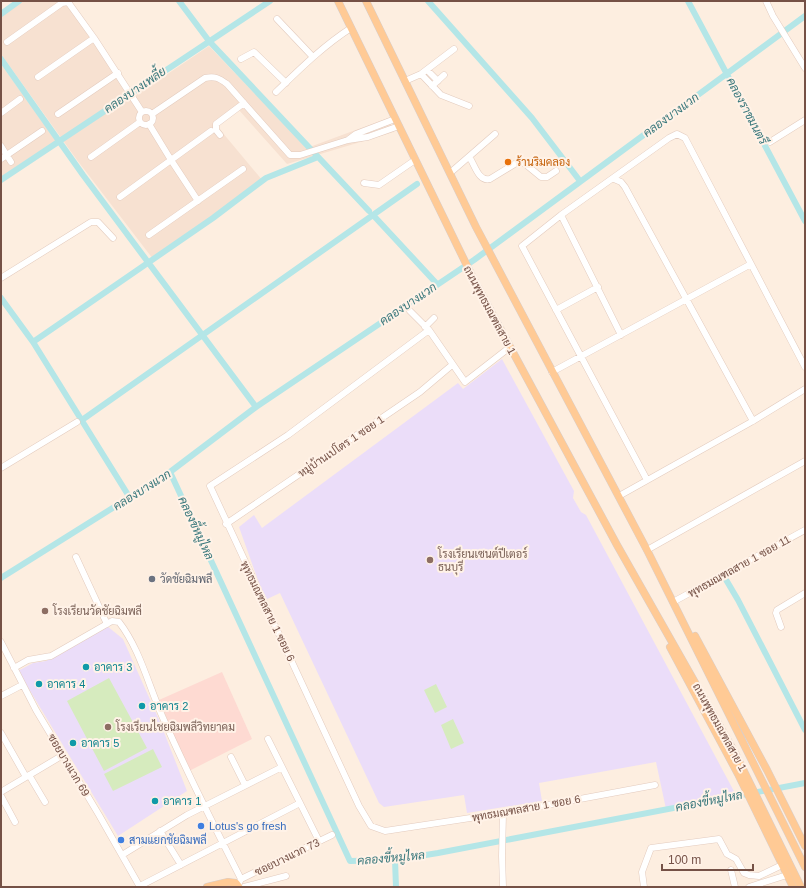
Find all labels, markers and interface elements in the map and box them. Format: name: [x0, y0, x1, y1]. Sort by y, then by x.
water label: คลองบางเพลี้ย: [99, 61, 169, 116]
water label: คลองราชมนตรี: [724, 75, 772, 148]
water label: คลองบางแวก: [640, 90, 702, 140]
place label: ร้านริมคลอง: [516, 155, 570, 168]
marker: ร้านริมคลอง: [503, 157, 513, 167]
street label: ถนนพุทธมณฑลสาย 1: [459, 264, 518, 358]
water label: คลองบางแวก: [377, 280, 439, 328]
street label: หมู่บ้านเปโตร 1 ซอย 1: [295, 411, 387, 481]
water label: คลองบางแวก: [110, 467, 174, 513]
water label: คลองขี้หมูไหล: [174, 492, 220, 562]
street label: พุทธมณฑลสาย 1 ซอย 11: [686, 533, 794, 602]
place label: โรงเรียนเซนต์ปีเตอร์ ธนบุรี: [437, 546, 527, 576]
marker: โรงเรียนเซนต์ปีเตอร์ ธนบุรี: [425, 555, 435, 565]
street label: พุทธมณฑลสาย 1 ซอย 6: [236, 559, 298, 664]
place label: วัดชัยฉิมพลี: [160, 571, 212, 585]
marker: วัดชัยฉิมพลี: [147, 574, 157, 584]
place label: โรงเรียนวัดชัยฉิมพลี: [52, 603, 142, 617]
marker: โรงเรียนวัดชัยฉิมพลี: [40, 606, 50, 616]
place label: อาคาร 3: [94, 661, 132, 673]
marker: อาคาร 3: [81, 662, 91, 672]
place label: อาคาร 4: [47, 678, 85, 690]
marker: อาคาร 4: [34, 679, 44, 689]
street label: ถนนพุทธมณฑลสาย 1: [688, 681, 749, 775]
place label: อาคาร 2: [150, 700, 188, 712]
marker: อาคาร 2: [137, 701, 147, 711]
place label: โรงเรียนไชยฉิมพลีวิทยาคม: [115, 719, 235, 733]
marker: โรงเรียนไชยฉิมพลีวิทยาคม: [103, 722, 113, 732]
street label: ซอยบางแวก 69: [46, 732, 92, 798]
place label: อาคาร 5: [81, 737, 119, 749]
marker: อาคาร 5: [68, 738, 78, 748]
water label: คลองขี้หมูไหล: [673, 784, 744, 815]
street label: พุทธมณฑลสาย 1 ซอย 6: [471, 793, 582, 826]
place label: อาคาร 1: [163, 795, 201, 807]
marker: อาคาร 1: [150, 796, 160, 806]
place label: Lotus's go fresh: [209, 820, 286, 832]
marker: Lotus's go fresh: [196, 821, 206, 831]
place label: สามแยกชัยฉิมพลี: [129, 832, 207, 846]
marker: สามแยกชัยฉิมพลี: [116, 835, 126, 845]
street label: ซอยบางแวก 73: [253, 836, 321, 878]
water label: คลองขี้หมูไหล: [356, 844, 426, 869]
scale bar: [662, 846, 753, 872]
text: 100 m: [668, 853, 701, 867]

